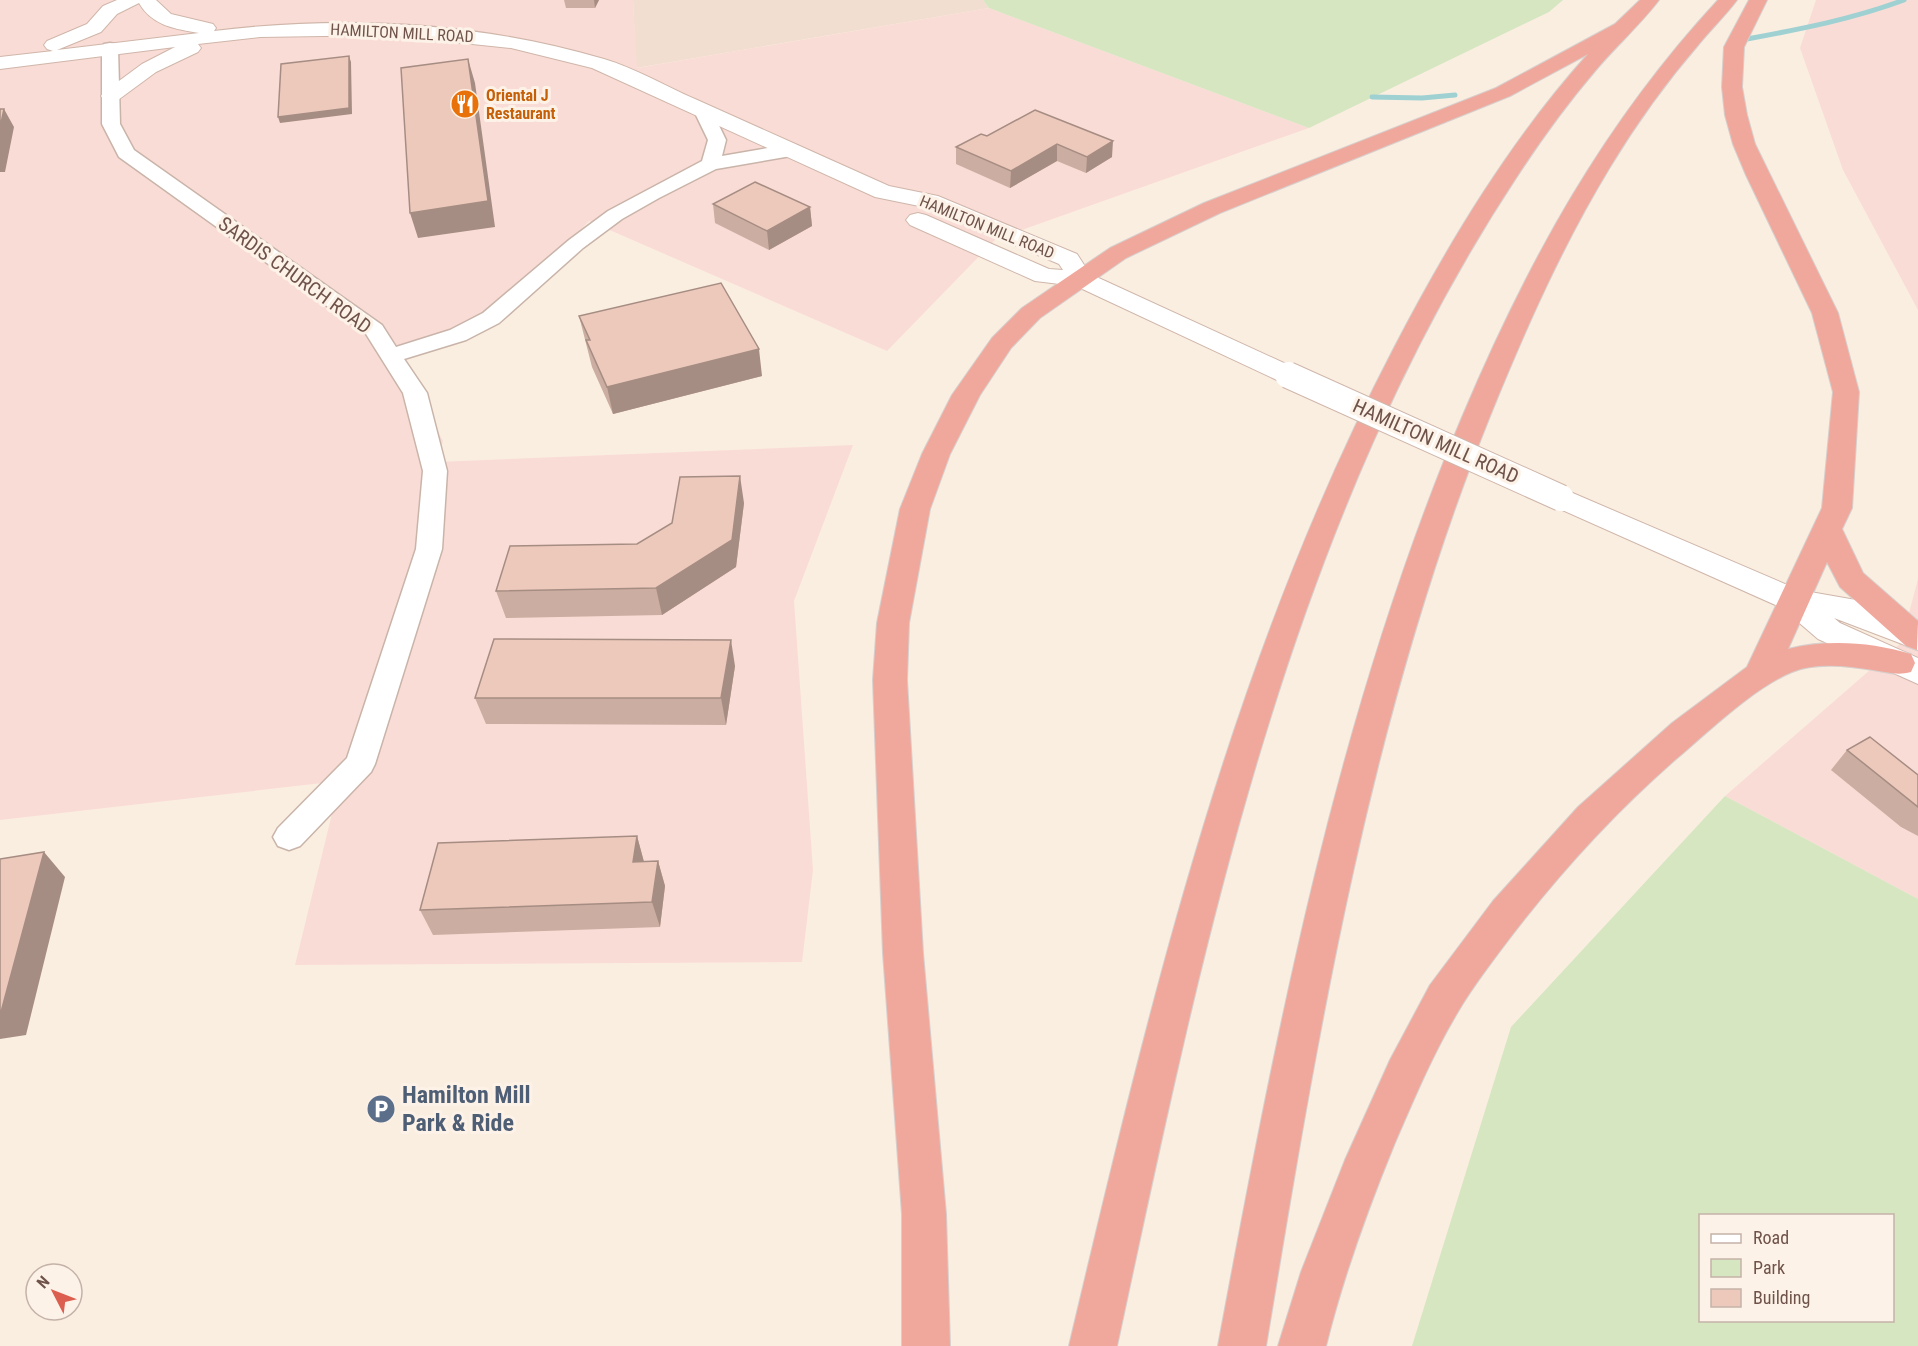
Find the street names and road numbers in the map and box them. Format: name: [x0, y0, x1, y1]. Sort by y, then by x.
street label: HAMILTON MILL ROAD: [330, 20, 474, 46]
street label: HAMILTON MILL ROAD: [917, 191, 1057, 263]
street label: SARDIS CHURCH ROAD: [214, 211, 376, 339]
street label: HAMILTON MILL ROAD: [1349, 394, 1523, 488]

